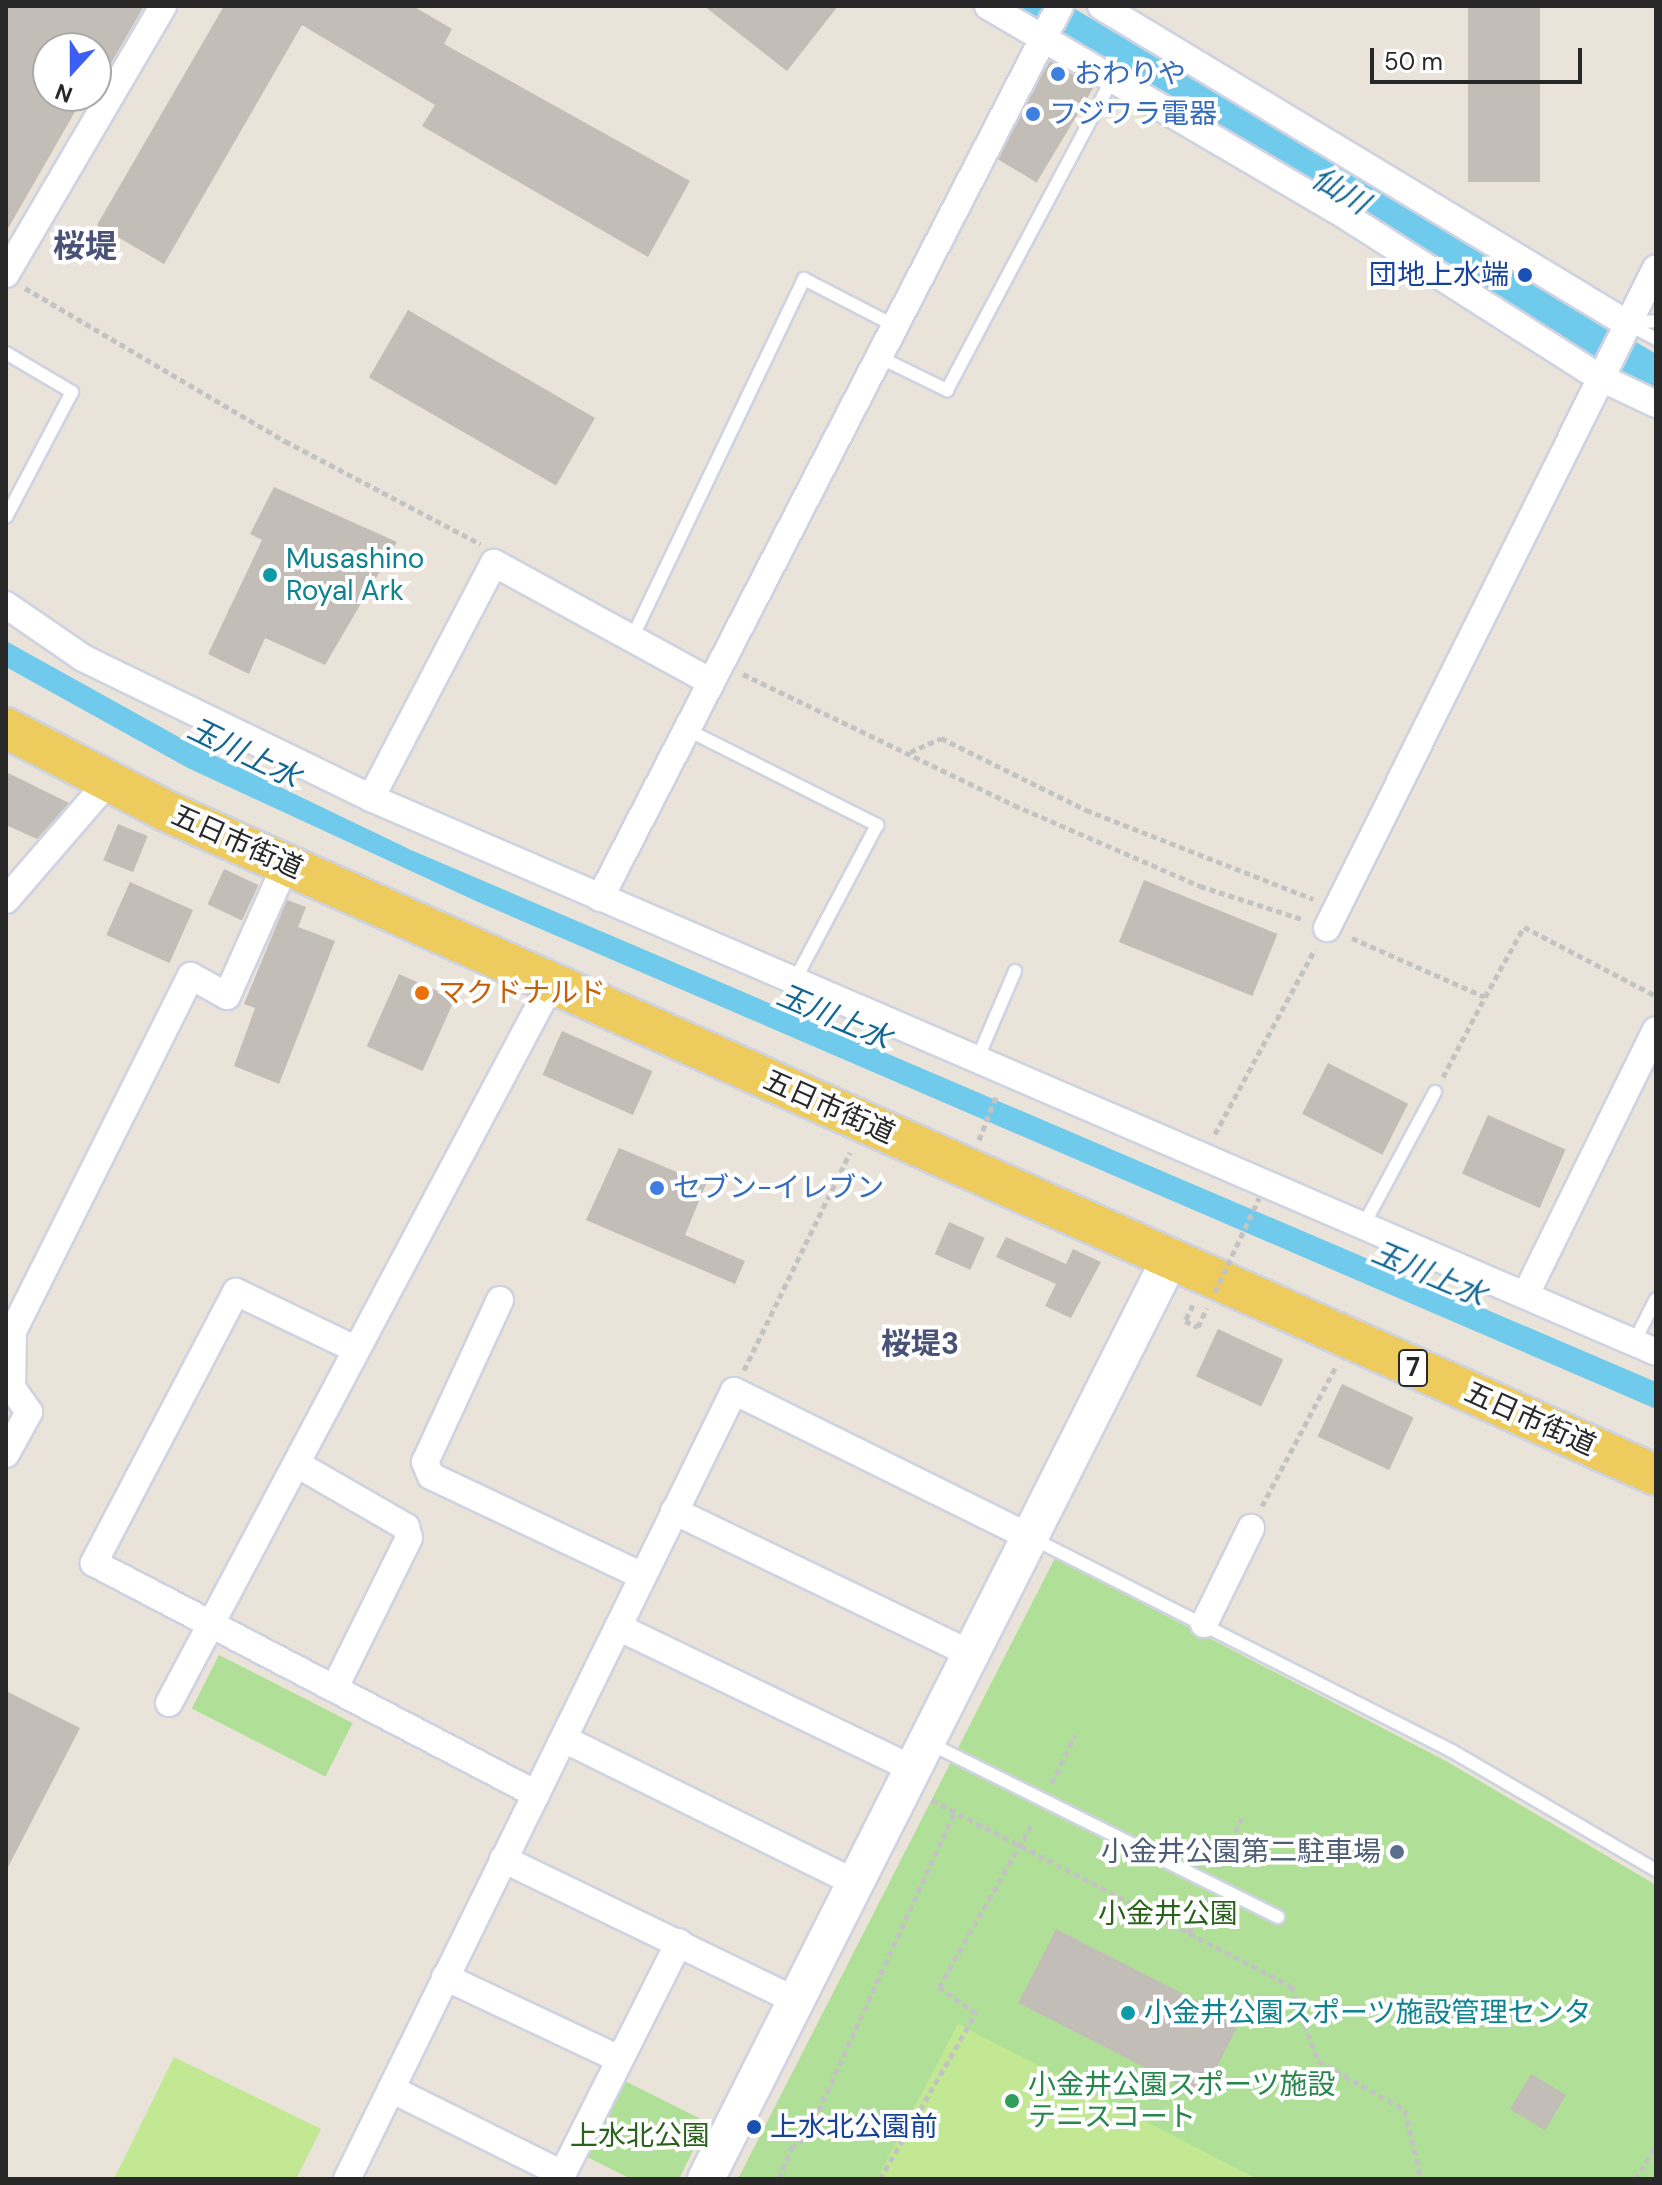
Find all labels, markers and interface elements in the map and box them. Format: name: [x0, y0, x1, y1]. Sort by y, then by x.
north arrow: [32, 32, 112, 112]
scale bar: [1374, 32, 1586, 82]
text: 50 m: [1384, 46, 1443, 77]
place label: おわりや: [1074, 57, 1186, 91]
marker: おわりや: [1049, 65, 1067, 83]
text: N: [51, 77, 77, 109]
place label: フジワラ電器: [1049, 97, 1217, 131]
marker: フジワラ電器: [1024, 105, 1042, 123]
water label: 仙川: [1305, 160, 1375, 222]
district label: 桜堤: [53, 227, 117, 265]
place label: 団地上水端: [1369, 258, 1509, 292]
marker: 団地上水端: [1516, 266, 1534, 284]
place label: Musashino Royal Ark: [286, 542, 424, 608]
marker: Musashino Royal Ark: [261, 566, 279, 584]
water label: 玉川上水: [182, 711, 306, 795]
street label: 五日市街道: [166, 798, 308, 886]
place label: マクドナルド: [438, 976, 606, 1010]
water label: 玉川上水: [772, 977, 896, 1057]
marker: マクドナルド: [413, 984, 431, 1002]
street label: 五日市街道: [758, 1063, 900, 1151]
place label: セブン-イレブン: [673, 1171, 884, 1205]
marker: セブン-イレブン: [648, 1179, 666, 1197]
water label: 玉川上水: [1367, 1234, 1491, 1314]
district label: 桜堤3: [881, 1326, 959, 1362]
road number: 7: [1397, 1346, 1429, 1390]
street label: 五日市街道: [1459, 1375, 1601, 1463]
place label: 小金井公園第二駐車場: [1101, 1835, 1381, 1869]
marker: 小金井公園第二駐車場: [1388, 1843, 1406, 1861]
park label: 小金井公園: [1098, 1897, 1238, 1931]
place label: 小金井公園スポーツ施設管理センタ: [1144, 1996, 1592, 2030]
marker: 小金井公園スポーツ施設管理センタ: [1119, 2004, 1137, 2022]
place label: 小金井公園スポーツ施設 テニスコート: [1028, 2068, 1336, 2134]
marker: 小金井公園スポーツ施設 テニスコート: [1003, 2092, 1021, 2110]
place label: 上水北公園前: [770, 2110, 938, 2144]
marker: 上水北公園前: [745, 2118, 763, 2136]
park label: 上水北公園: [570, 2119, 710, 2153]

